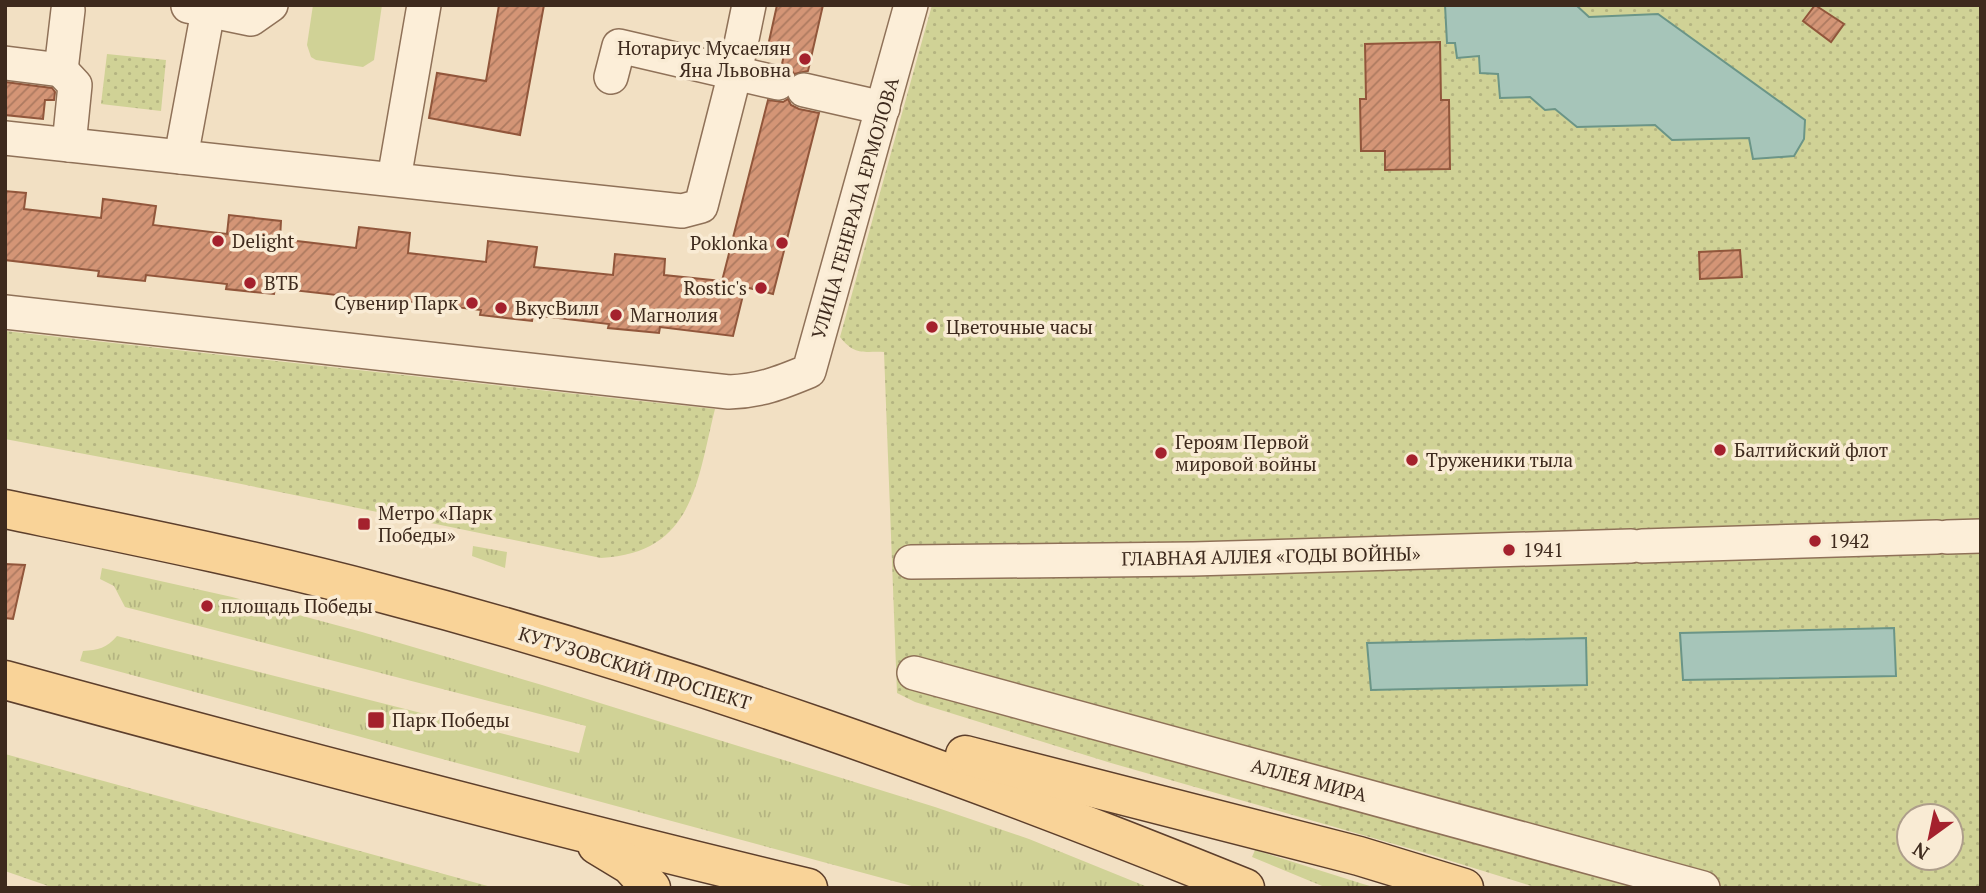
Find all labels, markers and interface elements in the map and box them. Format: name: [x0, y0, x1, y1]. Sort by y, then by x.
place label: Нотариус Мусаелян Яна Львовна: [617, 35, 791, 82]
marker: Нотариус Мусаелян Яна Львовна: [797, 51, 813, 67]
street label: УЛИЦА ГЕНЕРАЛА ЕРМОЛОВА: [805, 74, 904, 342]
place label: Delight: [232, 228, 295, 253]
place label: Poklonka: [690, 230, 768, 255]
marker: Delight: [210, 233, 226, 249]
marker: Poklonka: [774, 235, 790, 251]
place label: ВТБ: [264, 270, 299, 295]
marker: ВТБ: [242, 275, 258, 291]
place label: Rostic's: [684, 275, 747, 300]
marker: Rostic's: [753, 280, 769, 296]
place label: Сувенир Парк: [334, 290, 459, 315]
marker: Сувенир Парк: [464, 295, 480, 311]
place label: ВкусВилл: [515, 295, 599, 320]
marker: ВкусВилл: [493, 300, 509, 316]
place label: Магнолия: [630, 302, 718, 327]
marker: Магнолия: [608, 307, 624, 323]
place label: Цветочные часы: [946, 314, 1093, 339]
marker: Цветочные часы: [924, 319, 940, 335]
place label: Героям Первой мировой войны: [1175, 429, 1317, 476]
place label: Балтийский флот: [1734, 437, 1888, 462]
marker: Балтийский флот: [1712, 442, 1728, 458]
marker: Героям Первой мировой войны: [1153, 445, 1169, 461]
place label: Труженики тыла: [1426, 447, 1574, 472]
marker: Труженики тыла: [1404, 452, 1420, 468]
place label: Метро «Парк Победы»: [378, 500, 493, 547]
marker: Метро «Парк Победы»: [356, 516, 372, 532]
place label: 1942: [1829, 528, 1870, 553]
marker: 1942: [1807, 533, 1823, 549]
place label: 1941: [1523, 537, 1564, 562]
street label: ГЛАВНАЯ АЛЛЕЯ «ГОДЫ ВОЙНЫ»: [1121, 540, 1421, 571]
marker: 1941: [1501, 542, 1517, 558]
place label: площадь Победы: [221, 593, 373, 618]
marker: площадь Победы: [199, 598, 215, 614]
street label: КУТУЗОВСКИЙ ПРОСПЕКТ: [516, 620, 755, 715]
place label: Парк Победы: [392, 707, 510, 732]
marker: Парк Победы: [366, 710, 386, 730]
street label: АЛЛЕЯ МИРА: [1248, 752, 1370, 807]
north arrow: [1895, 802, 1965, 872]
text: N: [1907, 837, 1933, 866]

